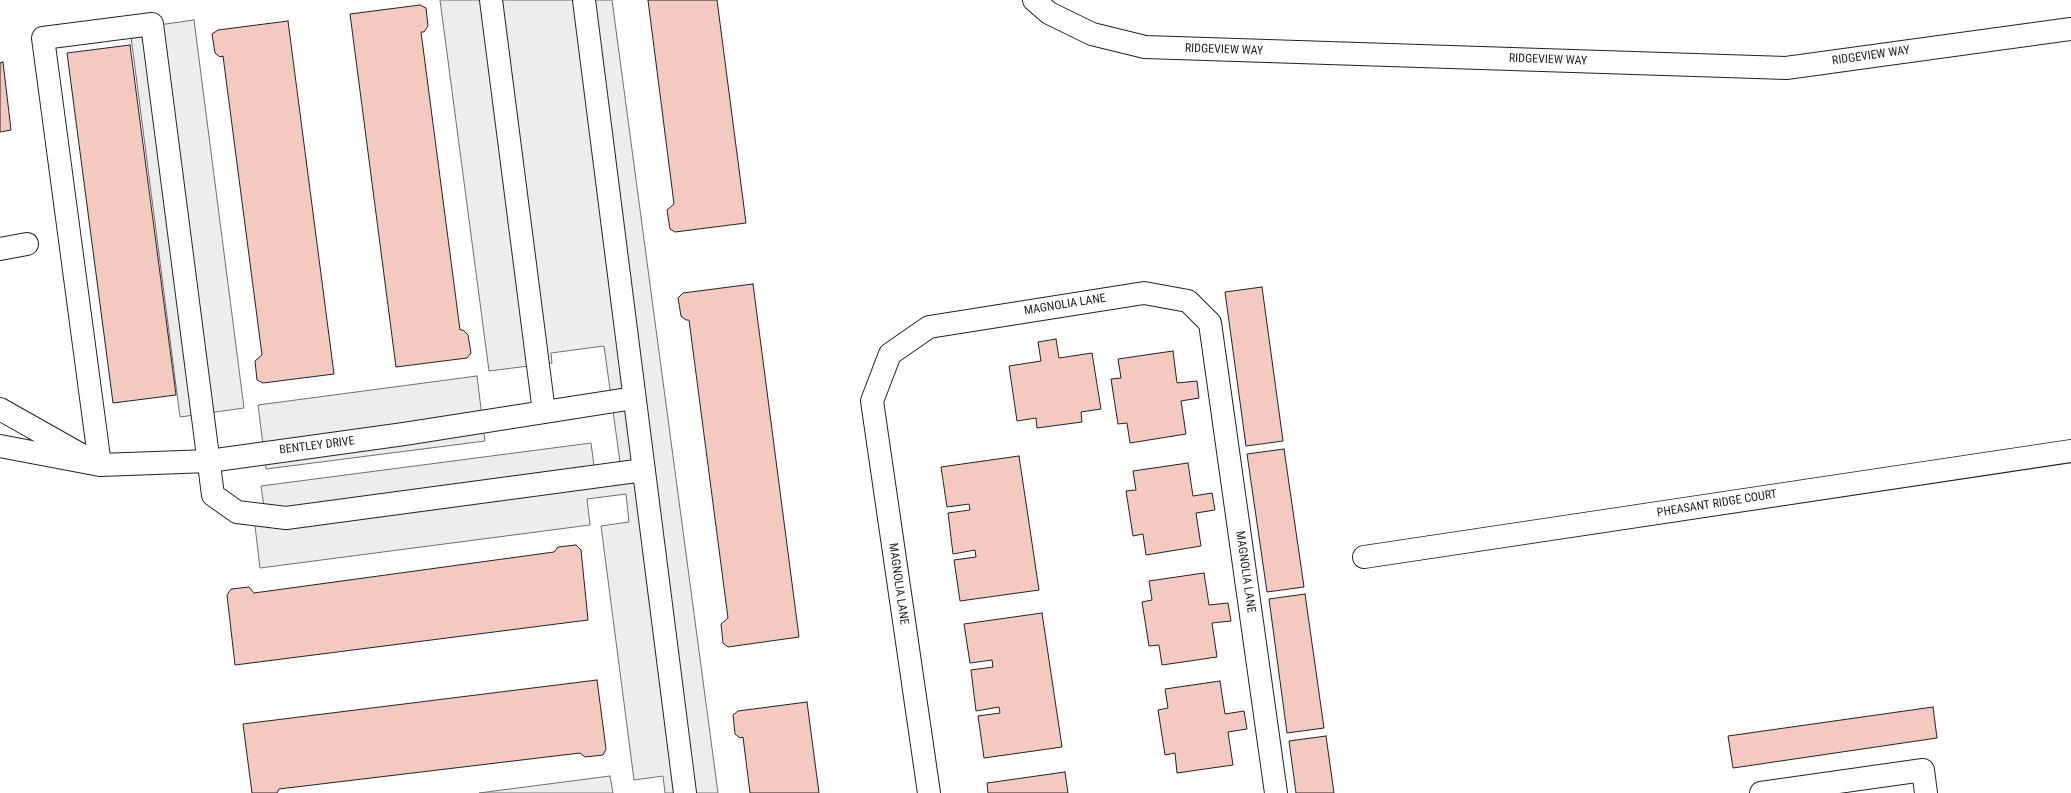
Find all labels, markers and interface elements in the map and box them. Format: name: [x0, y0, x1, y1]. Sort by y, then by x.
street label: RIDGEVIEW WAY: [1185, 41, 1263, 59]
street label: RIDGEVIEW WAY: [1831, 43, 1911, 69]
street label: RIDGEVIEW WAY: [1509, 51, 1587, 69]
street label: MAGNOLIA LANE: [1023, 291, 1107, 319]
street label: BENTLEY DRIVE: [279, 434, 355, 458]
street label: PHEASANT RIDGE COURT: [1656, 487, 1778, 521]
street label: MAGNOLIA LANE: [1232, 530, 1258, 614]
street label: MAGNOLIA LANE: [885, 542, 911, 626]

